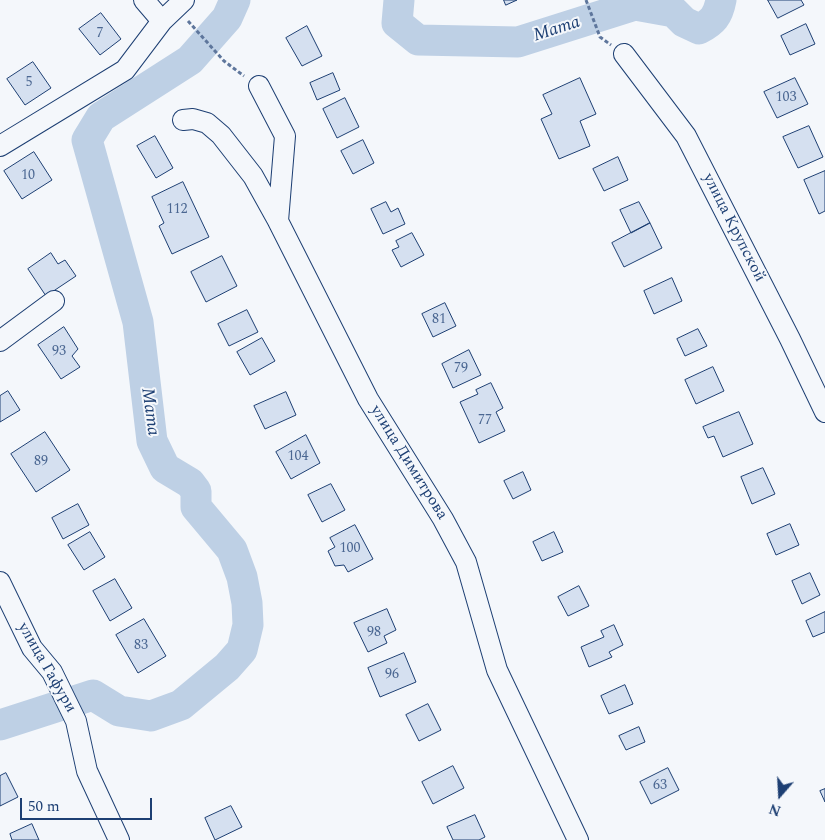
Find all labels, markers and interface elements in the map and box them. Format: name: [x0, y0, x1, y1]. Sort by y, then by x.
water label: Мата: [531, 12, 583, 48]
house number: 7: [97, 26, 103, 42]
house number: 5: [26, 75, 32, 91]
house number: 103: [776, 90, 796, 106]
house number: 10: [21, 168, 35, 184]
street label: улица Крупской: [697, 171, 769, 285]
house number: 112: [167, 202, 187, 218]
house number: 81: [432, 312, 446, 328]
house number: 93: [52, 344, 66, 360]
house number: 79: [454, 361, 468, 377]
water label: Мата: [135, 387, 163, 437]
street label: улица Димитрова: [365, 402, 451, 524]
house number: 77: [478, 413, 492, 429]
house number: 104: [288, 449, 308, 465]
house number: 89: [34, 454, 48, 470]
house number: 100: [340, 541, 360, 557]
street label: улица Гафури: [12, 620, 80, 716]
house number: 98: [367, 625, 381, 641]
house number: 83: [134, 638, 148, 654]
house number: 96: [385, 667, 399, 683]
north arrow: [755, 770, 805, 820]
house number: 63: [653, 778, 667, 794]
scale bar: [22, 788, 155, 820]
text: 50 m: [28, 795, 60, 818]
text: N: [766, 798, 784, 821]

